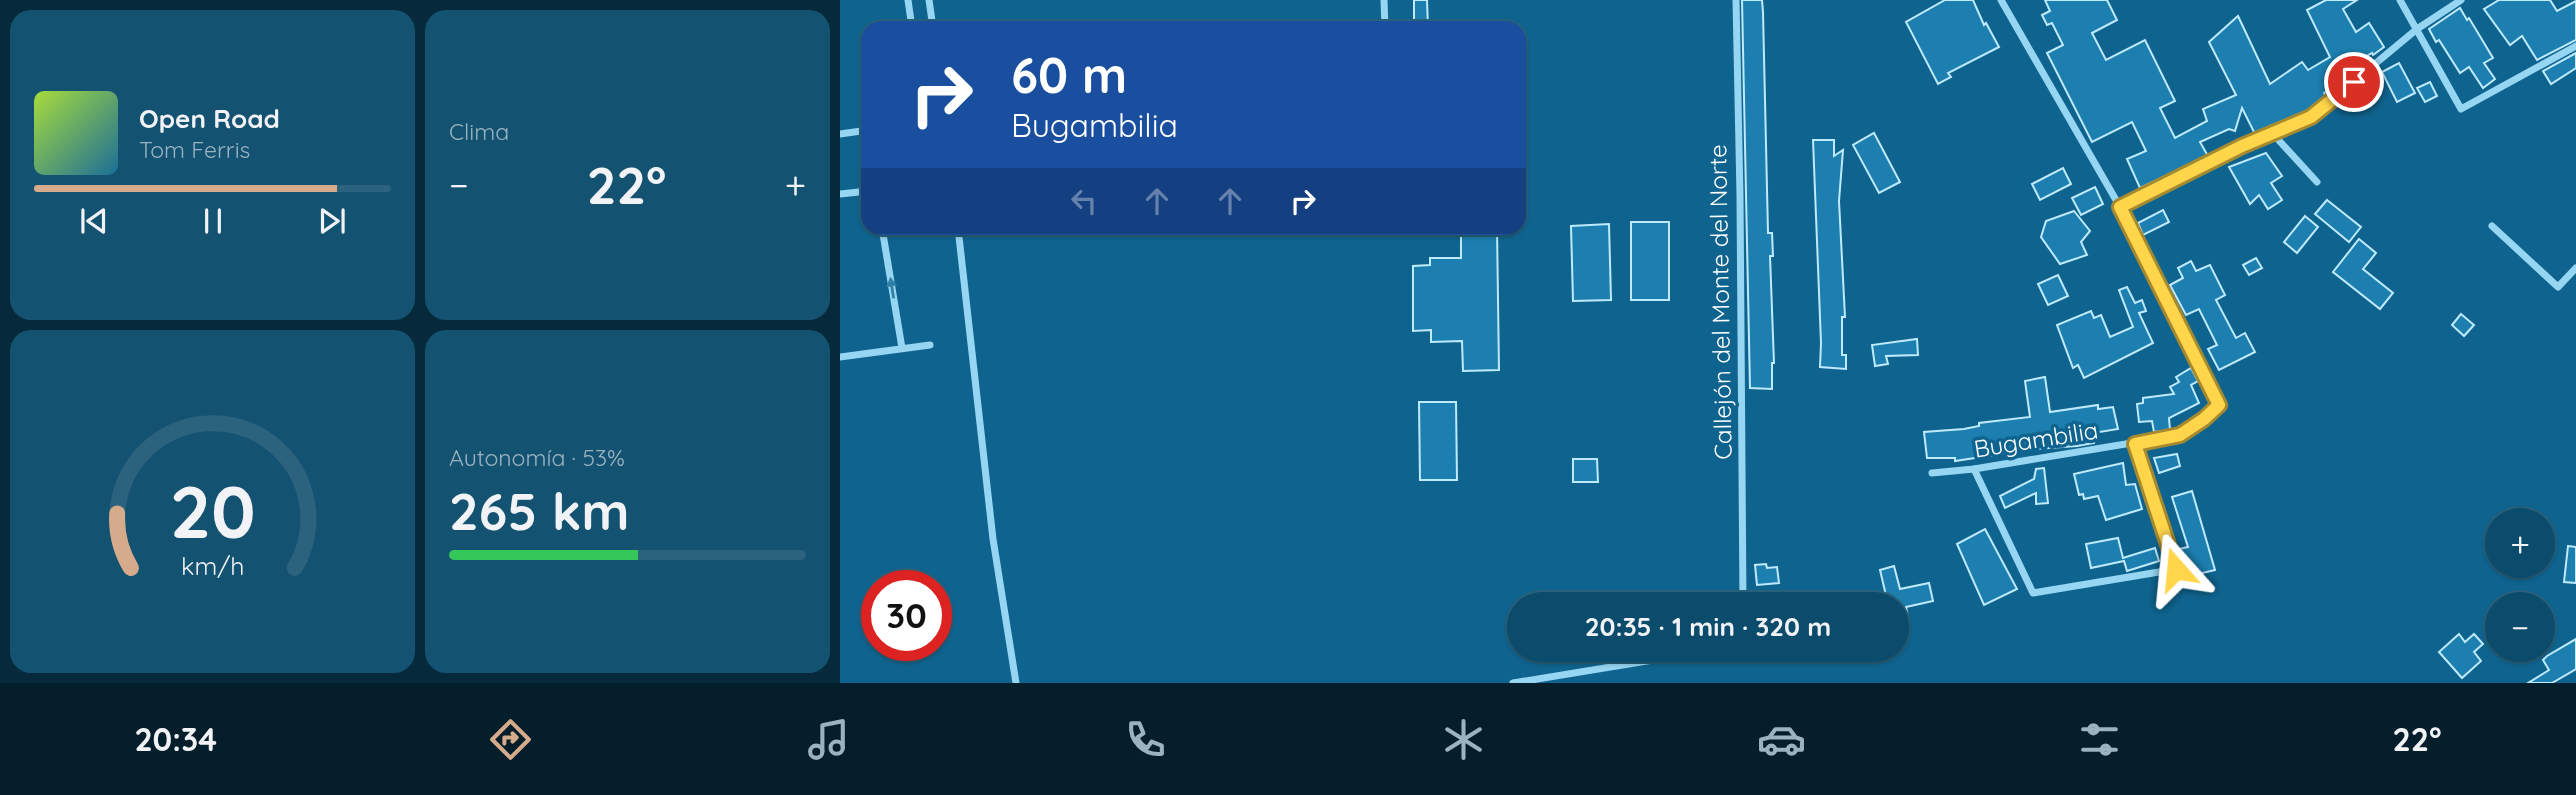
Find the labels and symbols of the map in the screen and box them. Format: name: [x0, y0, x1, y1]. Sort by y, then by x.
pin: [2324, 52, 2384, 112]
street label: Callejón del Monte del Norte: [1702, 144, 1738, 460]
one-way arrow: [886, 277, 897, 299]
street label: Bugambilia: [1972, 414, 2100, 464]
position arrow: [2139, 532, 2213, 606]
speed limit sign: 30: [861, 570, 952, 661]

